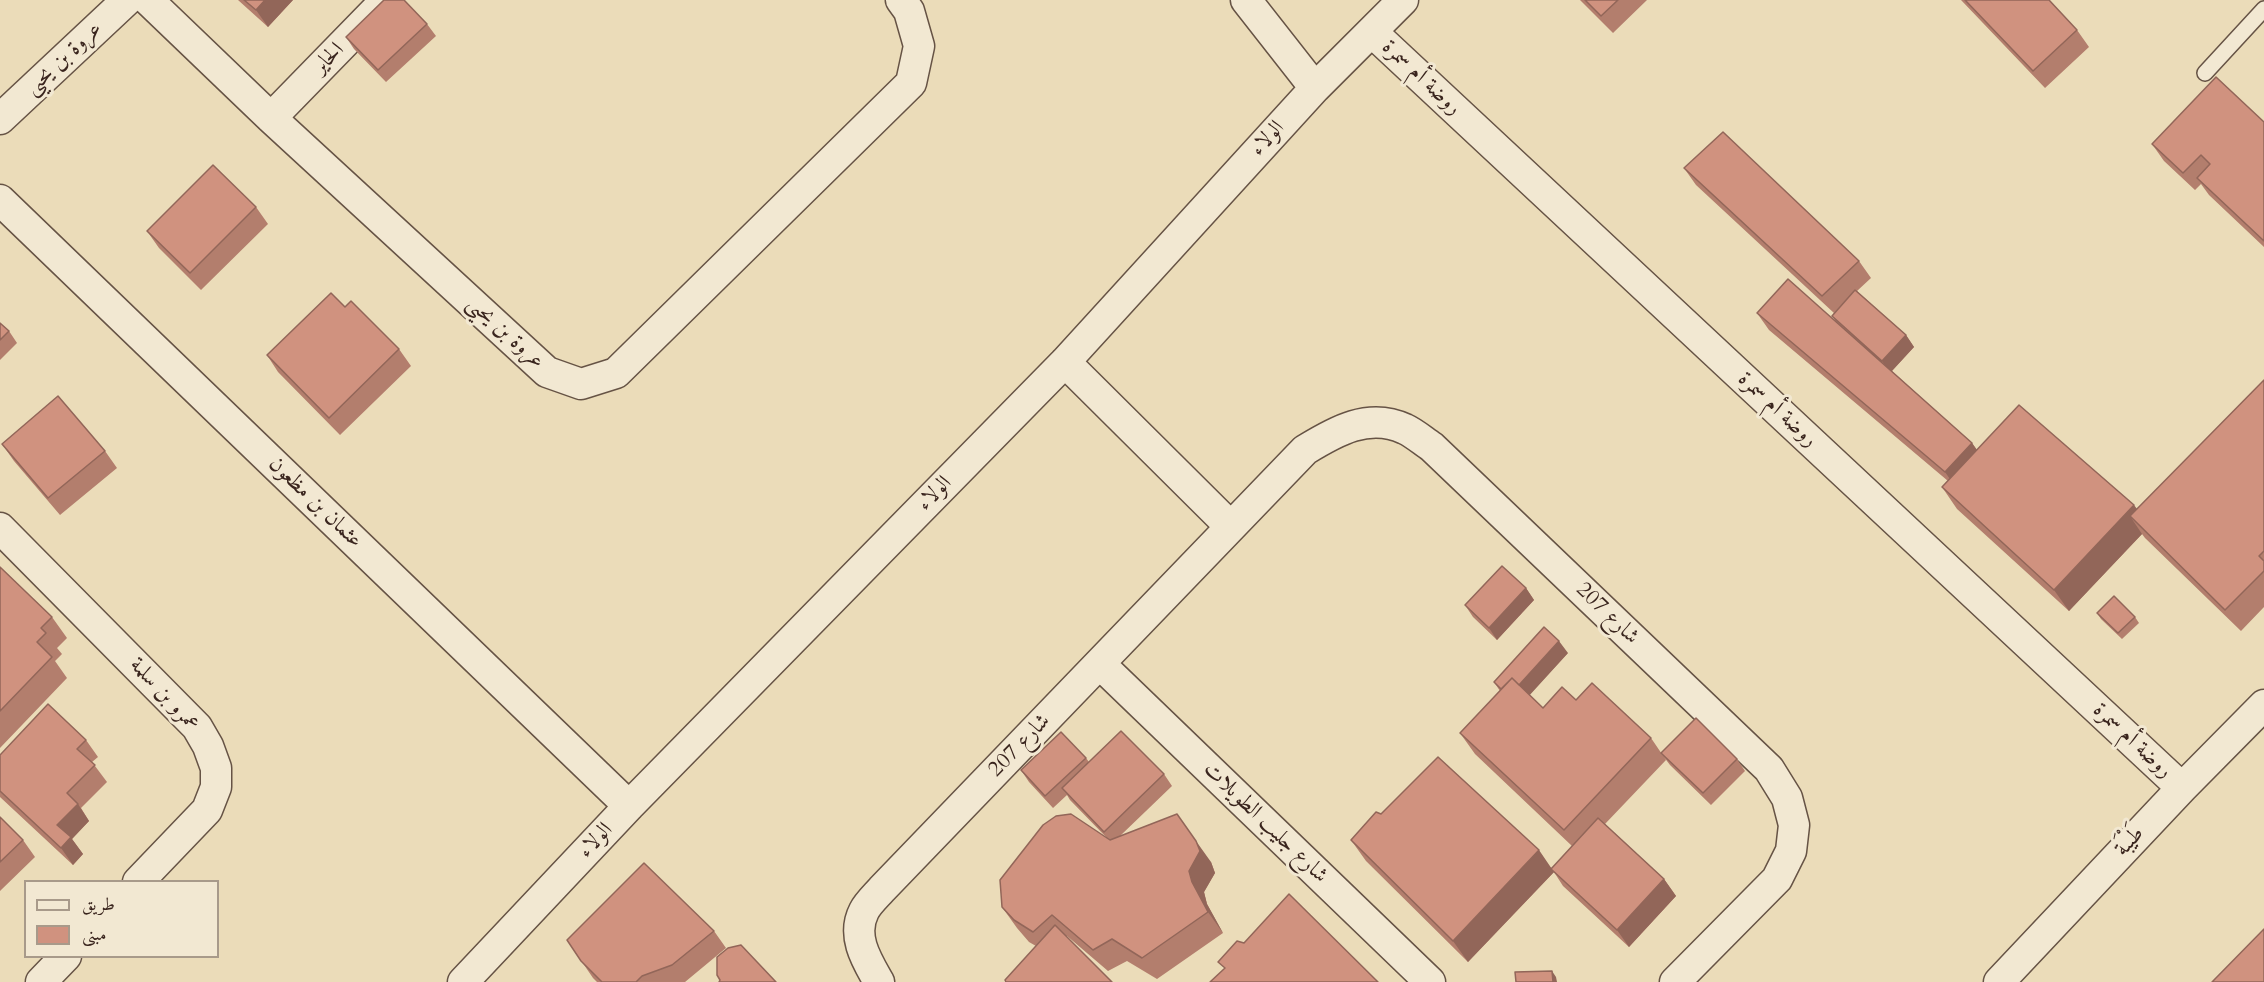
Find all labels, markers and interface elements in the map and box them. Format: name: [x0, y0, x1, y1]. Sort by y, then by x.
street label: عروة بن يحيى: [20, 17, 108, 101]
street label: روضة أم سمرة: [1376, 35, 1466, 121]
street label: الحاير: [308, 38, 350, 80]
street label: الولاء: [1245, 116, 1291, 162]
street label: عروة بن يحيى: [460, 291, 550, 375]
street label: روضة أم سمرة: [1732, 367, 1822, 453]
street label: عثمان بن مظعون: [262, 452, 368, 554]
street label: الولاء: [912, 471, 958, 517]
street label: شارع 207: [1570, 577, 1644, 651]
street label: عمرو بن سلمة: [123, 653, 205, 737]
street label: روضة أم سمرة: [2087, 698, 2177, 784]
street label: شارع 207: [983, 709, 1057, 783]
street label: شارع جليب الطويلات: [1197, 757, 1333, 889]
street label: الولاء: [573, 818, 619, 864]
street label: طَيْبَة: [2110, 821, 2150, 863]
legend: [24, 880, 219, 958]
text: طريق: [82, 892, 115, 917]
text: مبنى: [82, 922, 107, 947]

